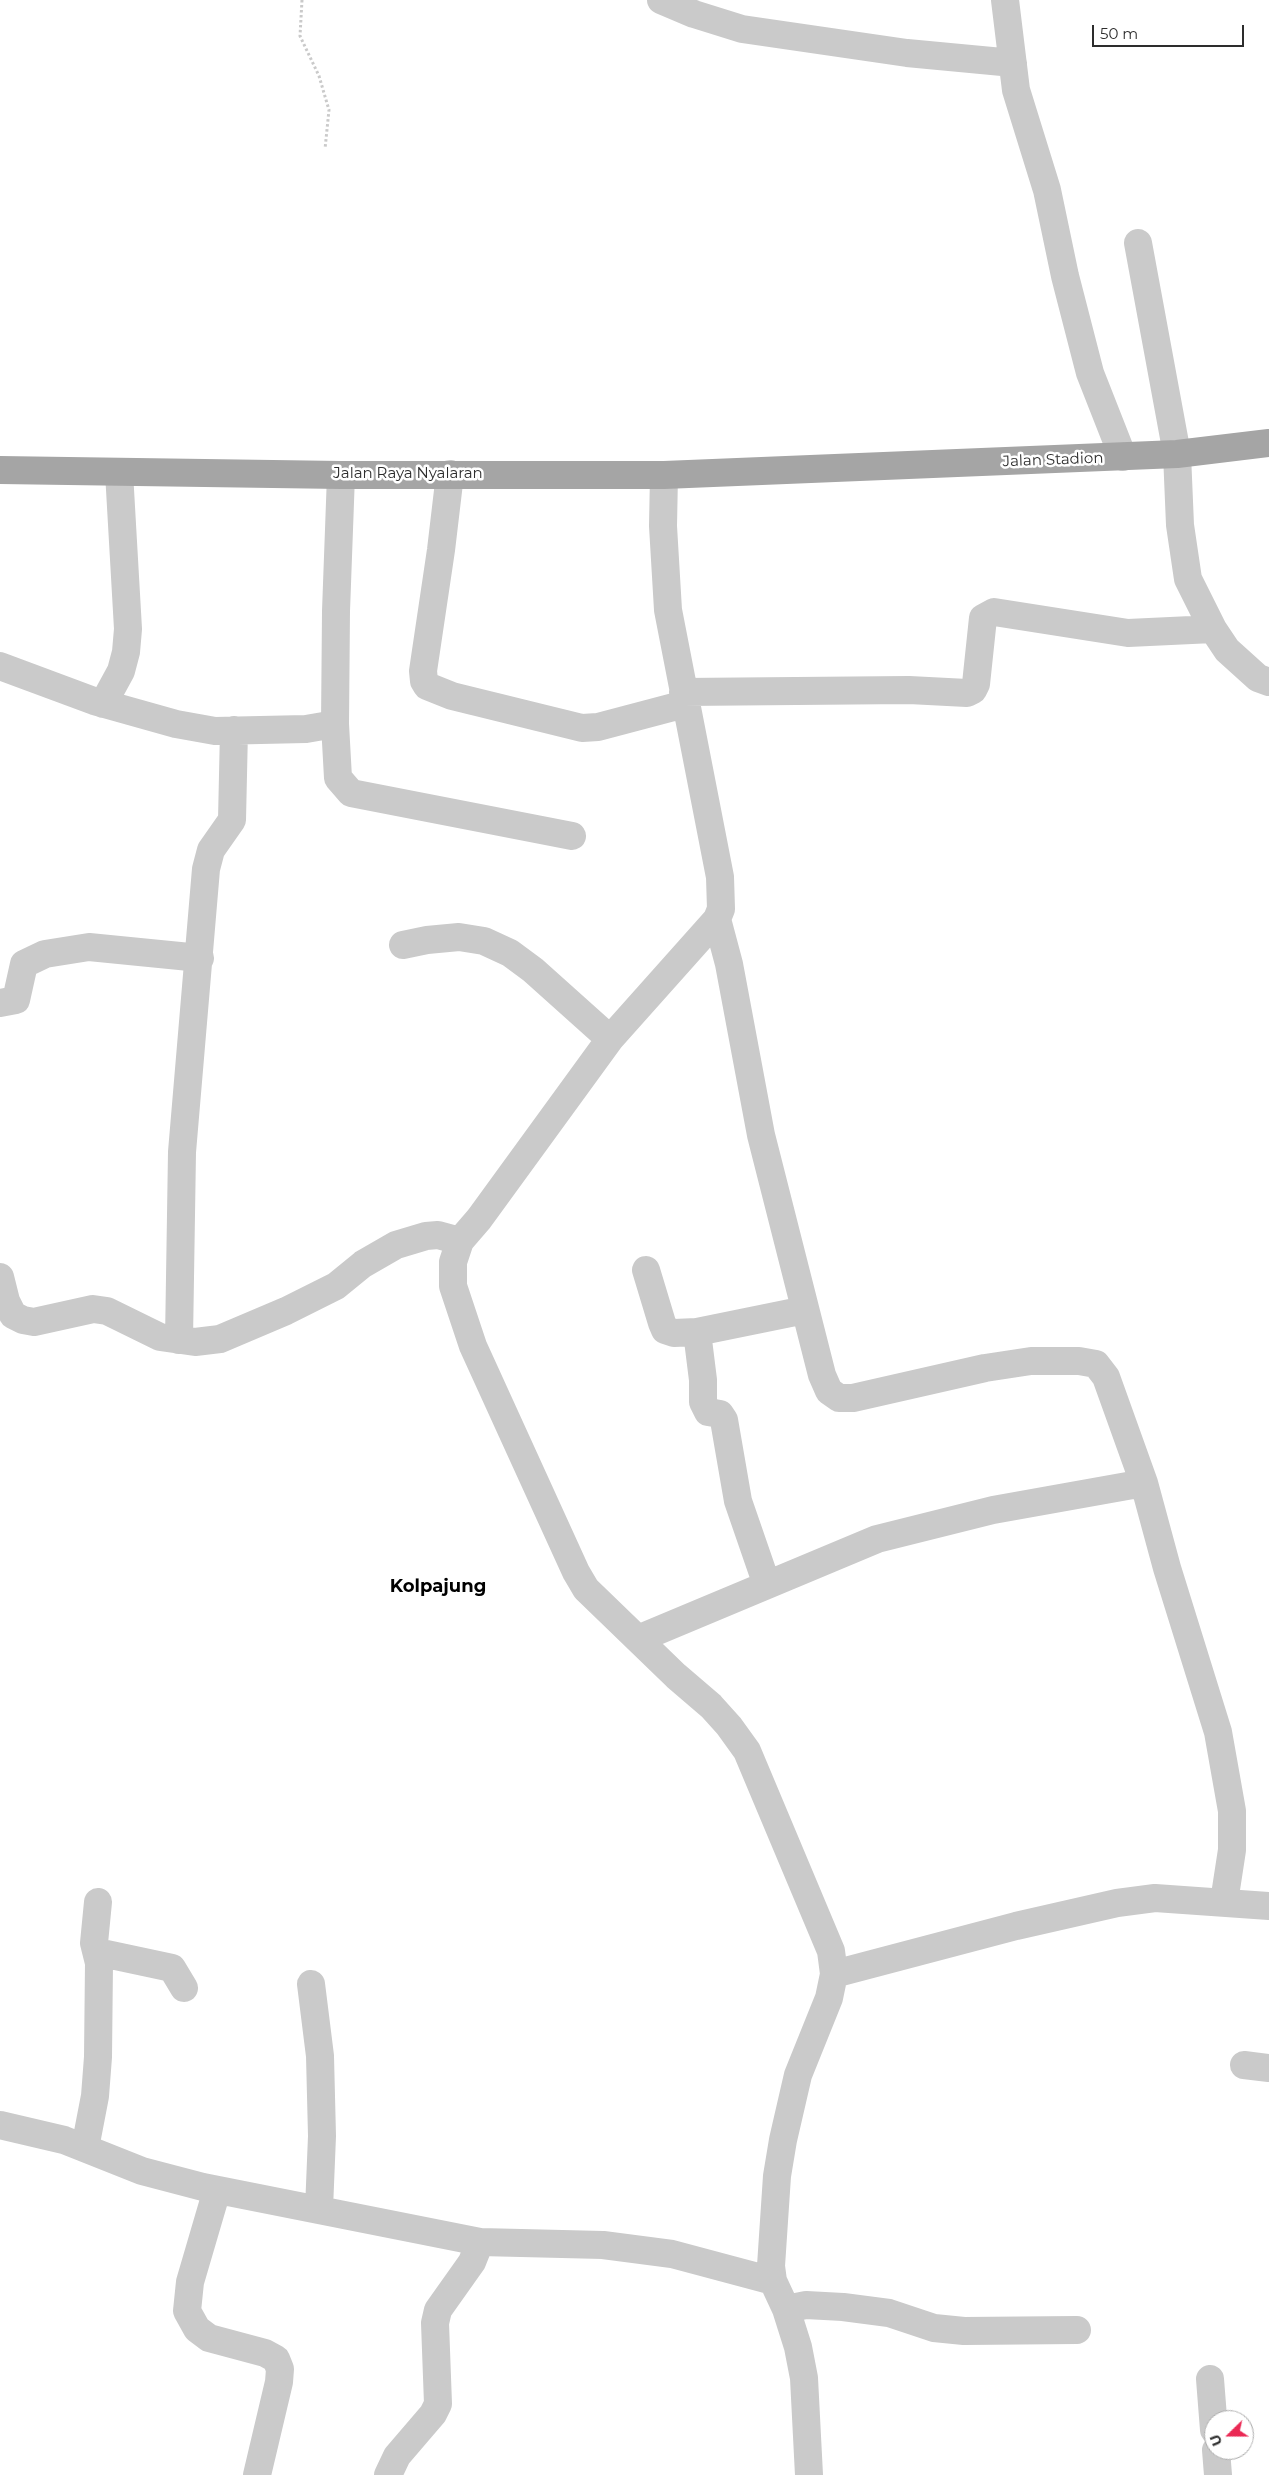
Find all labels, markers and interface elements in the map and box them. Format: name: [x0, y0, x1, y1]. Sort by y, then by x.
scale bar: [1094, 15, 1246, 47]
text: 50 m: [1100, 24, 1138, 43]
street label: Jalan Stadion: [1002, 449, 1104, 471]
street label: Jalan Raya Nyalaran: [333, 465, 483, 483]
district label: Kolpajung: [390, 1576, 486, 1598]
north arrow: [1204, 2410, 1254, 2460]
text: U: [1206, 2432, 1226, 2449]

